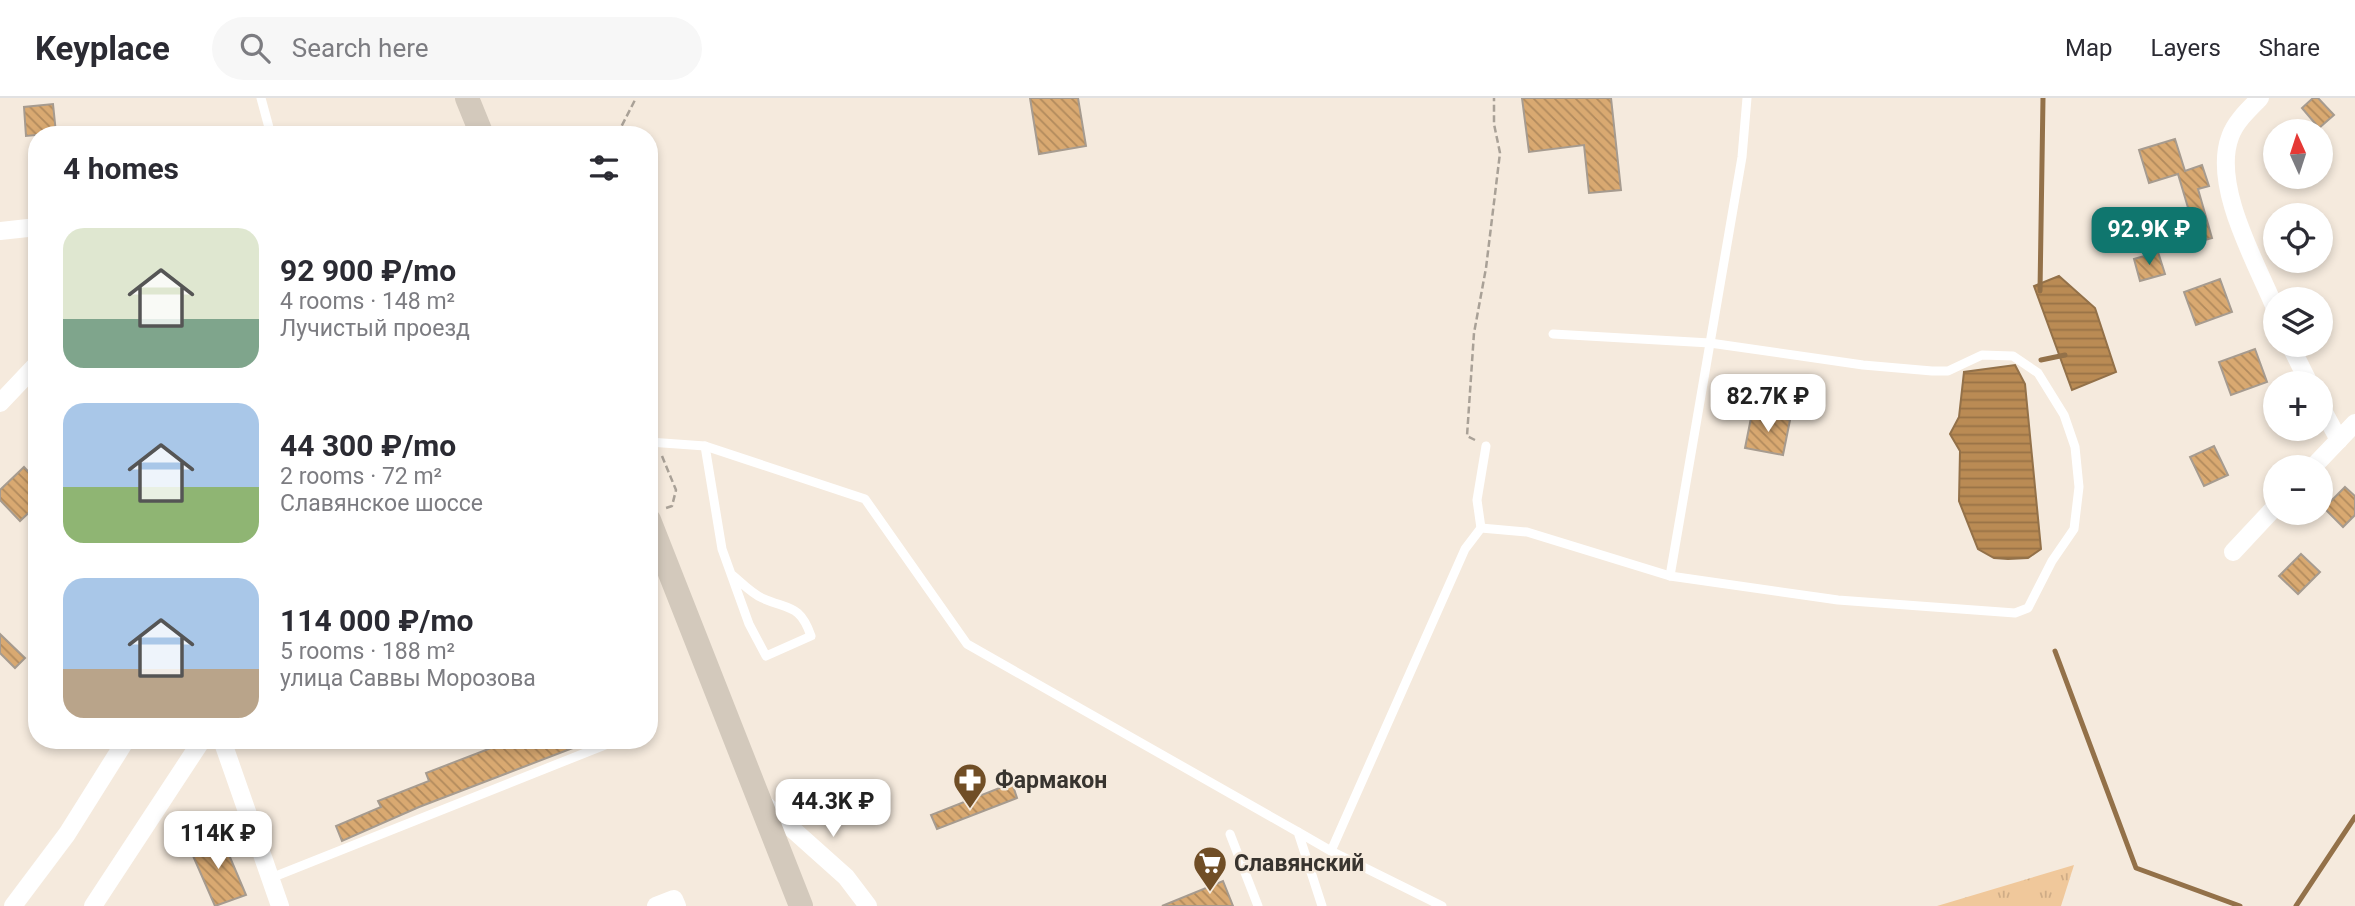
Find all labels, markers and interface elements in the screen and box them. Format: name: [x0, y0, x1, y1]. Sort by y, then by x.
search box: [212, 17, 702, 80]
text: Keyplace: [35, 29, 170, 68]
icon: search: [236, 29, 274, 67]
text: Search here: [292, 33, 429, 63]
text: Map: [2065, 34, 2113, 62]
text: Layers: [2151, 34, 2221, 62]
text: Share: [2259, 34, 2320, 62]
north arrow: [2263, 119, 2333, 189]
map controls: [2263, 119, 2333, 525]
icon: filters: [585, 149, 623, 187]
text: 4 homes: [63, 151, 179, 186]
button: locate: [2263, 203, 2333, 273]
pin: 92.9K ₽: [2084, 208, 2214, 267]
text: 92.9K ₽: [2108, 216, 2190, 243]
text: 92 900 ₽/mo: [280, 253, 456, 288]
icon: home: [119, 256, 203, 340]
button: layers: [2263, 287, 2333, 357]
text: 4 rooms · 148 m²: [280, 288, 455, 315]
text: Лучистый проезд: [280, 315, 470, 342]
button: +: [2263, 371, 2333, 441]
pin: 82.7K ₽: [1703, 374, 1833, 434]
text: 82.7K ₽: [1727, 383, 1809, 410]
text: 44 300 ₽/mo: [280, 428, 456, 463]
icon: home: [119, 431, 203, 515]
button: −: [2263, 455, 2333, 525]
text: 2 rooms · 72 m²: [280, 463, 442, 490]
text: Славянское шоссе: [280, 490, 483, 517]
text: 114 000 ₽/mo: [280, 603, 473, 638]
icon: home: [119, 606, 203, 690]
text: 5 rooms · 188 m²: [280, 638, 455, 665]
text: улица Саввы Морозова: [280, 665, 536, 692]
pharmacy icon: Фармакон: [951, 761, 989, 810]
place label: Фармакон: [995, 767, 1107, 794]
pin: 44.3K ₽: [768, 780, 898, 839]
text: 44.3K ₽: [792, 788, 874, 815]
pin: 114K ₽: [161, 812, 275, 871]
text: 114K ₽: [180, 820, 256, 847]
supermarket icon: Славянский: [1191, 844, 1229, 893]
place label: Славянский: [1234, 850, 1364, 877]

